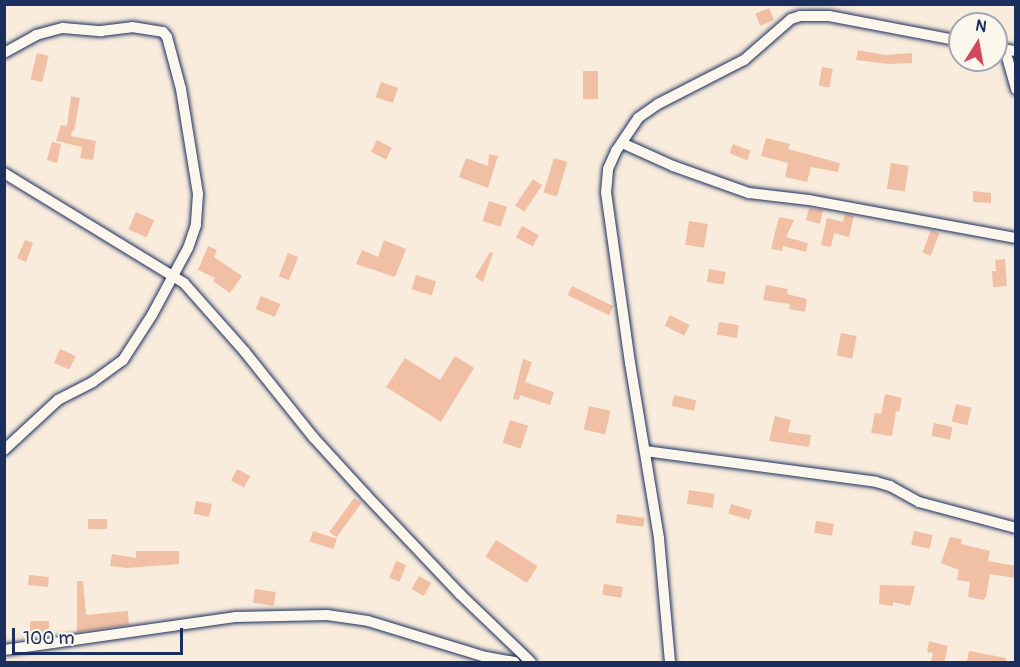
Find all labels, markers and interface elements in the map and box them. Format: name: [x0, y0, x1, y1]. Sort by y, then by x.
north arrow: [948, 12, 1008, 72]
text: N: [974, 15, 988, 37]
scale bar: [15, 616, 186, 654]
text: 100 m: [23, 627, 75, 650]

